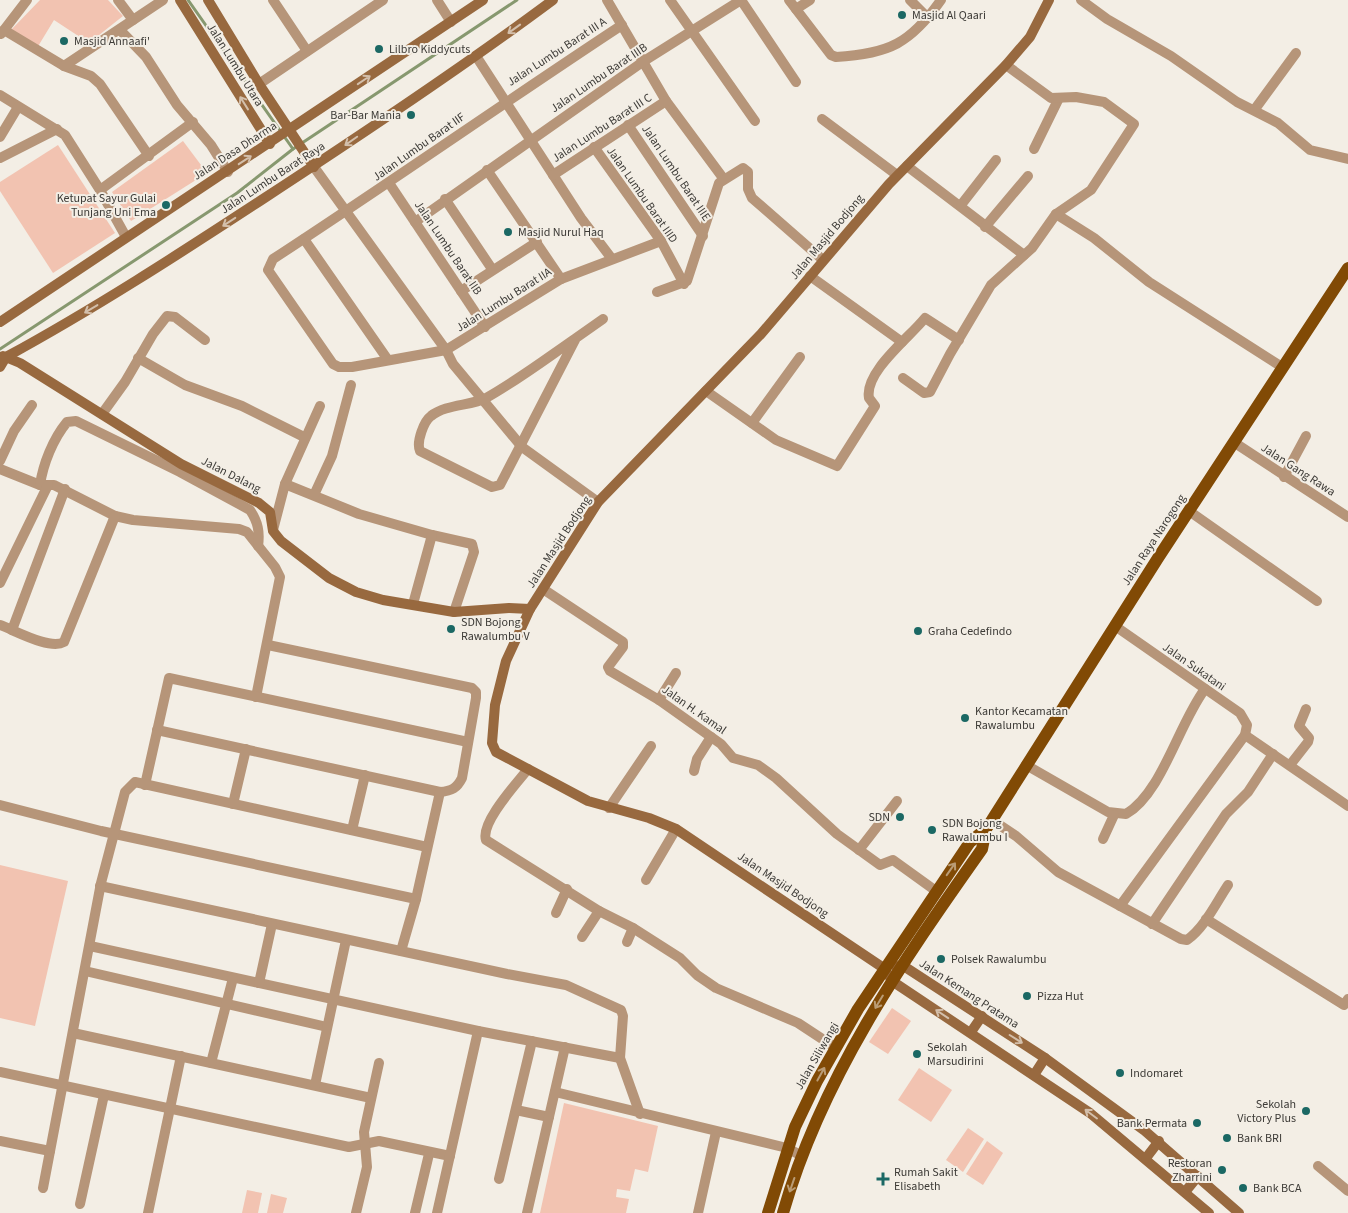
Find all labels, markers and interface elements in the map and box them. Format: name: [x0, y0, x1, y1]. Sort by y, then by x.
place label: Masjid Al Qaari: [912, 7, 986, 24]
marker: Masjid Al Qaari: [896, 9, 908, 21]
street label: Jalan Lumbu Barat III A: [504, 13, 610, 91]
street label: Jalan Lumbu Utara: [203, 20, 267, 110]
one-way arrow: [507, 24, 521, 34]
place label: Masjid Annaafi': [74, 33, 150, 50]
marker: Masjid Annaafi': [58, 35, 70, 47]
street label: Jalan Lumbu Barat IIIB: [547, 39, 651, 117]
place label: Lilbro Kiddycuts: [389, 41, 470, 58]
marker: Lilbro Kiddycuts: [373, 43, 385, 55]
one-way arrow: [357, 75, 371, 85]
street label: Jalan Lumbu Barat III C: [549, 89, 655, 167]
one-way arrow: [239, 96, 249, 110]
place label: Bar-Bar Mania: [330, 107, 401, 124]
street label: Jalan Lumbu Barat IIF: [369, 109, 469, 185]
marker: Bar-Bar Mania: [405, 109, 417, 121]
street label: Jalan Dasa Dharma: [190, 117, 280, 185]
street label: Jalan Lumbu Barat IIIE: [637, 122, 715, 224]
one-way arrow: [345, 136, 359, 146]
street label: Jalan Lumbu Barat Raya: [218, 138, 328, 218]
street label: Jalan Lumbu Barat IIID: [602, 144, 682, 246]
one-way arrow: [238, 155, 252, 166]
place label: Ketupat Sayur Gulai Tunjang Uni Ema: [57, 190, 156, 221]
street label: Jalan Masjid Bodjong: [786, 191, 868, 283]
street label: Jalan Lumbu Barat IIB: [410, 198, 486, 298]
marker: Ketupat Sayur Gulai Tunjang Uni Ema: [160, 199, 172, 211]
one-way arrow: [222, 217, 236, 227]
place label: Masjid Nurul Haq: [518, 224, 604, 241]
marker: Masjid Nurul Haq: [502, 226, 514, 238]
street label: Jalan Lumbu Barat IIA: [453, 263, 555, 336]
one-way arrow: [85, 304, 99, 314]
street label: Jalan Gang Rawa: [1257, 440, 1339, 500]
street label: Jalan Dalang: [198, 453, 264, 497]
street label: Jalan Raya Narogong: [1118, 491, 1190, 589]
street label: Jalan Masjid Bodjong: [523, 493, 595, 591]
place label: SDN Bojong Rawalumbu V: [461, 614, 530, 645]
marker: SDN Bojong Rawalumbu V: [445, 623, 457, 635]
place label: Graha Cedefindo: [928, 623, 1012, 640]
marker: Graha Cedefindo: [912, 625, 924, 637]
street label: Jalan Sukatani: [1159, 639, 1229, 695]
street label: Jalan H. Kamal: [658, 681, 730, 739]
place label: Kantor Kecamatan Rawalumbu: [975, 703, 1068, 734]
marker: Kantor Kecamatan Rawalumbu: [959, 712, 971, 724]
place label: SDN: [868, 809, 890, 826]
marker: SDN: [894, 811, 906, 823]
place label: SDN Bojong Rawalumbu I: [942, 815, 1008, 846]
marker: SDN Bojong Rawalumbu I: [926, 824, 938, 836]
street label: Jalan Masjid Bodjong: [734, 848, 832, 922]
one-way arrow: [946, 862, 956, 876]
place label: Polsek Rawalumbu: [951, 951, 1046, 968]
marker: Polsek Rawalumbu: [935, 953, 947, 965]
street label: Jalan Kemang Pratama: [916, 955, 1022, 1033]
place label: Pizza Hut: [1037, 988, 1084, 1005]
marker: Pizza Hut: [1021, 990, 1033, 1002]
one-way arrow: [873, 995, 883, 1009]
one-way arrow: [935, 1008, 949, 1019]
street label: Jalan Siliwangi: [791, 1019, 843, 1093]
one-way arrow: [1009, 1035, 1023, 1045]
place label: Sekolah Marsudirini: [927, 1039, 984, 1070]
marker: Sekolah Marsudirini: [911, 1048, 923, 1060]
place label: Indomaret: [1130, 1065, 1183, 1082]
one-way arrow: [817, 1067, 827, 1081]
marker: Indomaret: [1114, 1067, 1126, 1079]
place label: Sekolah Victory Plus: [1237, 1096, 1296, 1127]
marker: Sekolah Victory Plus: [1300, 1105, 1312, 1117]
one-way arrow: [1085, 1109, 1098, 1120]
place label: Bank Permata: [1117, 1115, 1187, 1132]
marker: Bank Permata: [1191, 1117, 1203, 1129]
place label: Bank BRI: [1237, 1130, 1282, 1147]
marker: Bank BRI: [1221, 1132, 1233, 1144]
place label: Restoran Zharrini: [1168, 1155, 1212, 1186]
place label: Rumah Sakit Elisabeth: [894, 1164, 958, 1195]
marker: Restoran Zharrini: [1216, 1164, 1228, 1176]
marker: Rumah Sakit Elisabeth: [876, 1172, 890, 1186]
one-way arrow: [787, 1177, 796, 1192]
place label: Bank BCA: [1253, 1180, 1302, 1197]
marker: Bank BCA: [1237, 1182, 1249, 1194]

